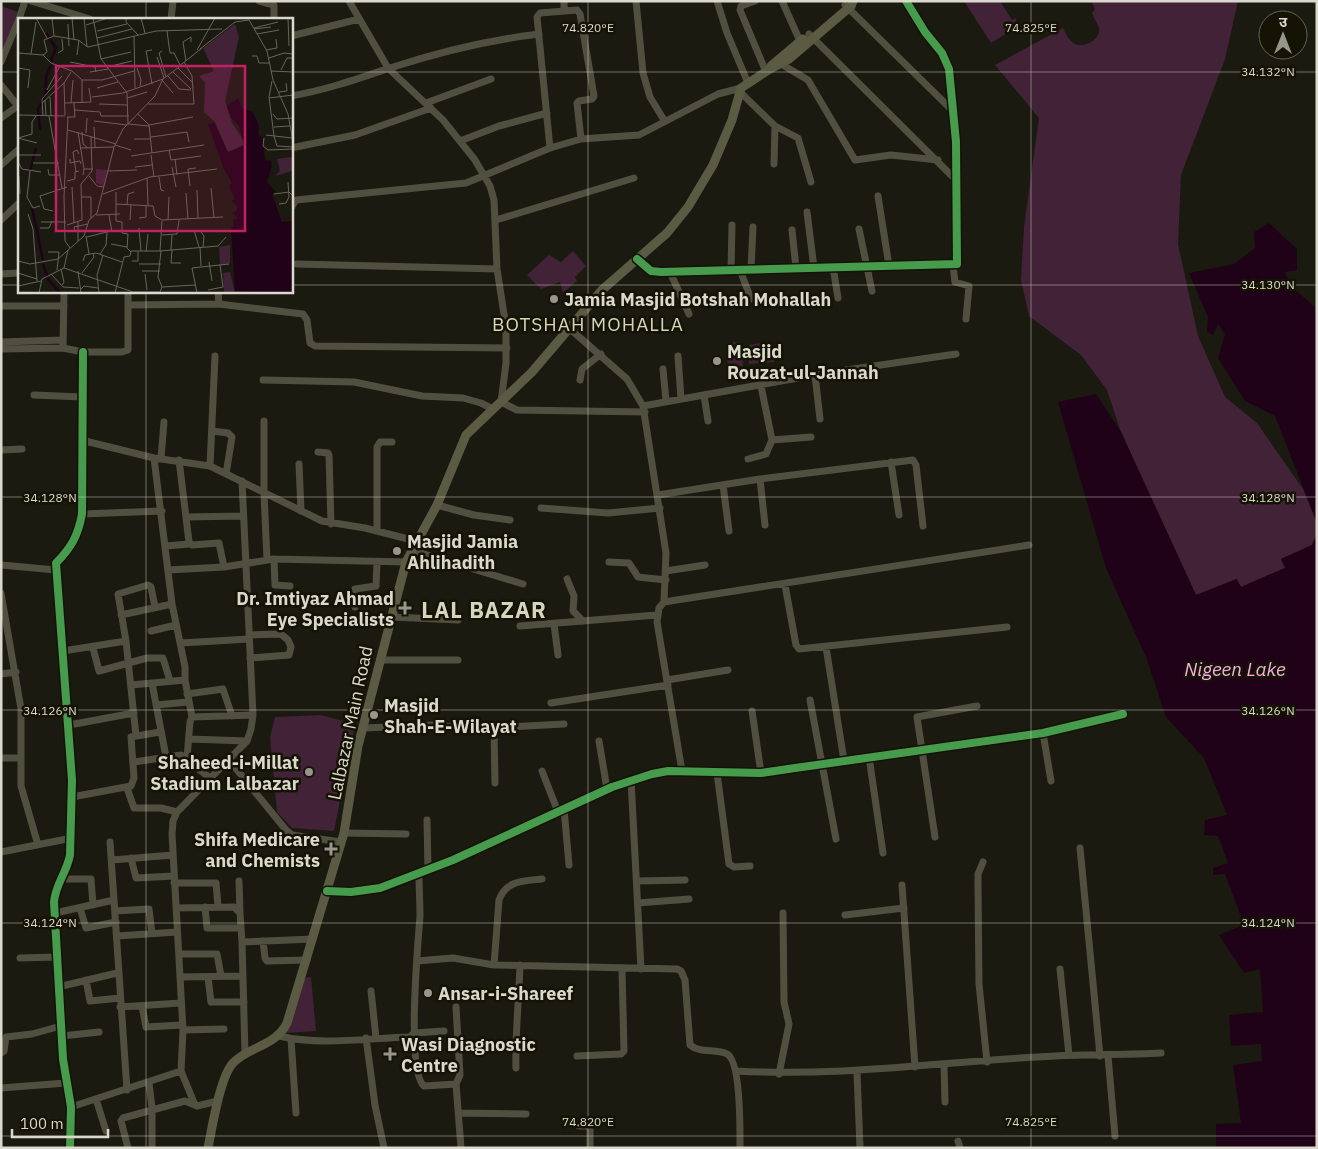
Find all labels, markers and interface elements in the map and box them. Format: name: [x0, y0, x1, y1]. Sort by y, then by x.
north arrow: [1258, 10, 1308, 60]
text: उ: [1279, 13, 1288, 31]
inset map: [18, 18, 292, 292]
text: 74.820°E: [562, 20, 614, 35]
text: 74.825°E: [1005, 20, 1057, 35]
text: 34.132°N: [1241, 64, 1295, 79]
text: 34.130°N: [1241, 277, 1295, 292]
place label: Jamia Masjid Botshah Mohallah: [564, 288, 831, 311]
marker: Jamia Masjid Botshah Mohallah: [548, 293, 560, 305]
district label: BOTSHAH MOHALLA: [492, 312, 684, 336]
place label: Masjid Rouzat-ul-Jannah: [727, 340, 879, 384]
marker: Masjid Rouzat-ul-Jannah: [711, 355, 723, 367]
text: 34.128°N: [23, 490, 77, 505]
text: 34.128°N: [1241, 490, 1295, 505]
place label: Masjid Jamia Ahlihadith: [407, 530, 518, 574]
marker: Masjid Jamia Ahlihadith: [391, 545, 403, 557]
place label: Dr. Imtiyaz Ahmad Eye Specialists: [236, 587, 394, 631]
district label: LAL BAZAR: [421, 595, 547, 624]
marker: Dr. Imtiyaz Ahmad Eye Specialists: [398, 601, 412, 615]
street label: Lalbazar Main Road: [322, 644, 378, 802]
water label: Nigeen Lake: [1184, 657, 1286, 681]
place label: Masjid Shah-E-Wilayat: [384, 694, 517, 738]
text: 34.126°N: [23, 703, 77, 718]
text: 34.126°N: [1241, 703, 1295, 718]
marker: Masjid Shah-E-Wilayat: [368, 709, 380, 721]
place label: Shaheed-i-Millat Stadium Lalbazar: [150, 751, 299, 795]
marker: Shaheed-i-Millat Stadium Lalbazar: [303, 766, 315, 778]
place label: Shifa Medicare and Chemists: [194, 828, 320, 872]
marker: Shifa Medicare and Chemists: [324, 842, 338, 856]
text: 34.124°N: [23, 915, 77, 930]
text: 34.124°N: [1241, 915, 1295, 930]
place label: Ansar-i-Shareef: [438, 982, 574, 1005]
marker: Ansar-i-Shareef: [422, 987, 434, 999]
place label: Wasi Diagnostic Centre: [401, 1033, 536, 1077]
marker: Wasi Diagnostic Centre: [383, 1047, 397, 1061]
scale bar: [12, 1106, 109, 1138]
text: 100 m: [20, 1114, 64, 1133]
text: 74.820°E: [562, 1114, 614, 1129]
text: 74.825°E: [1005, 1114, 1057, 1129]

